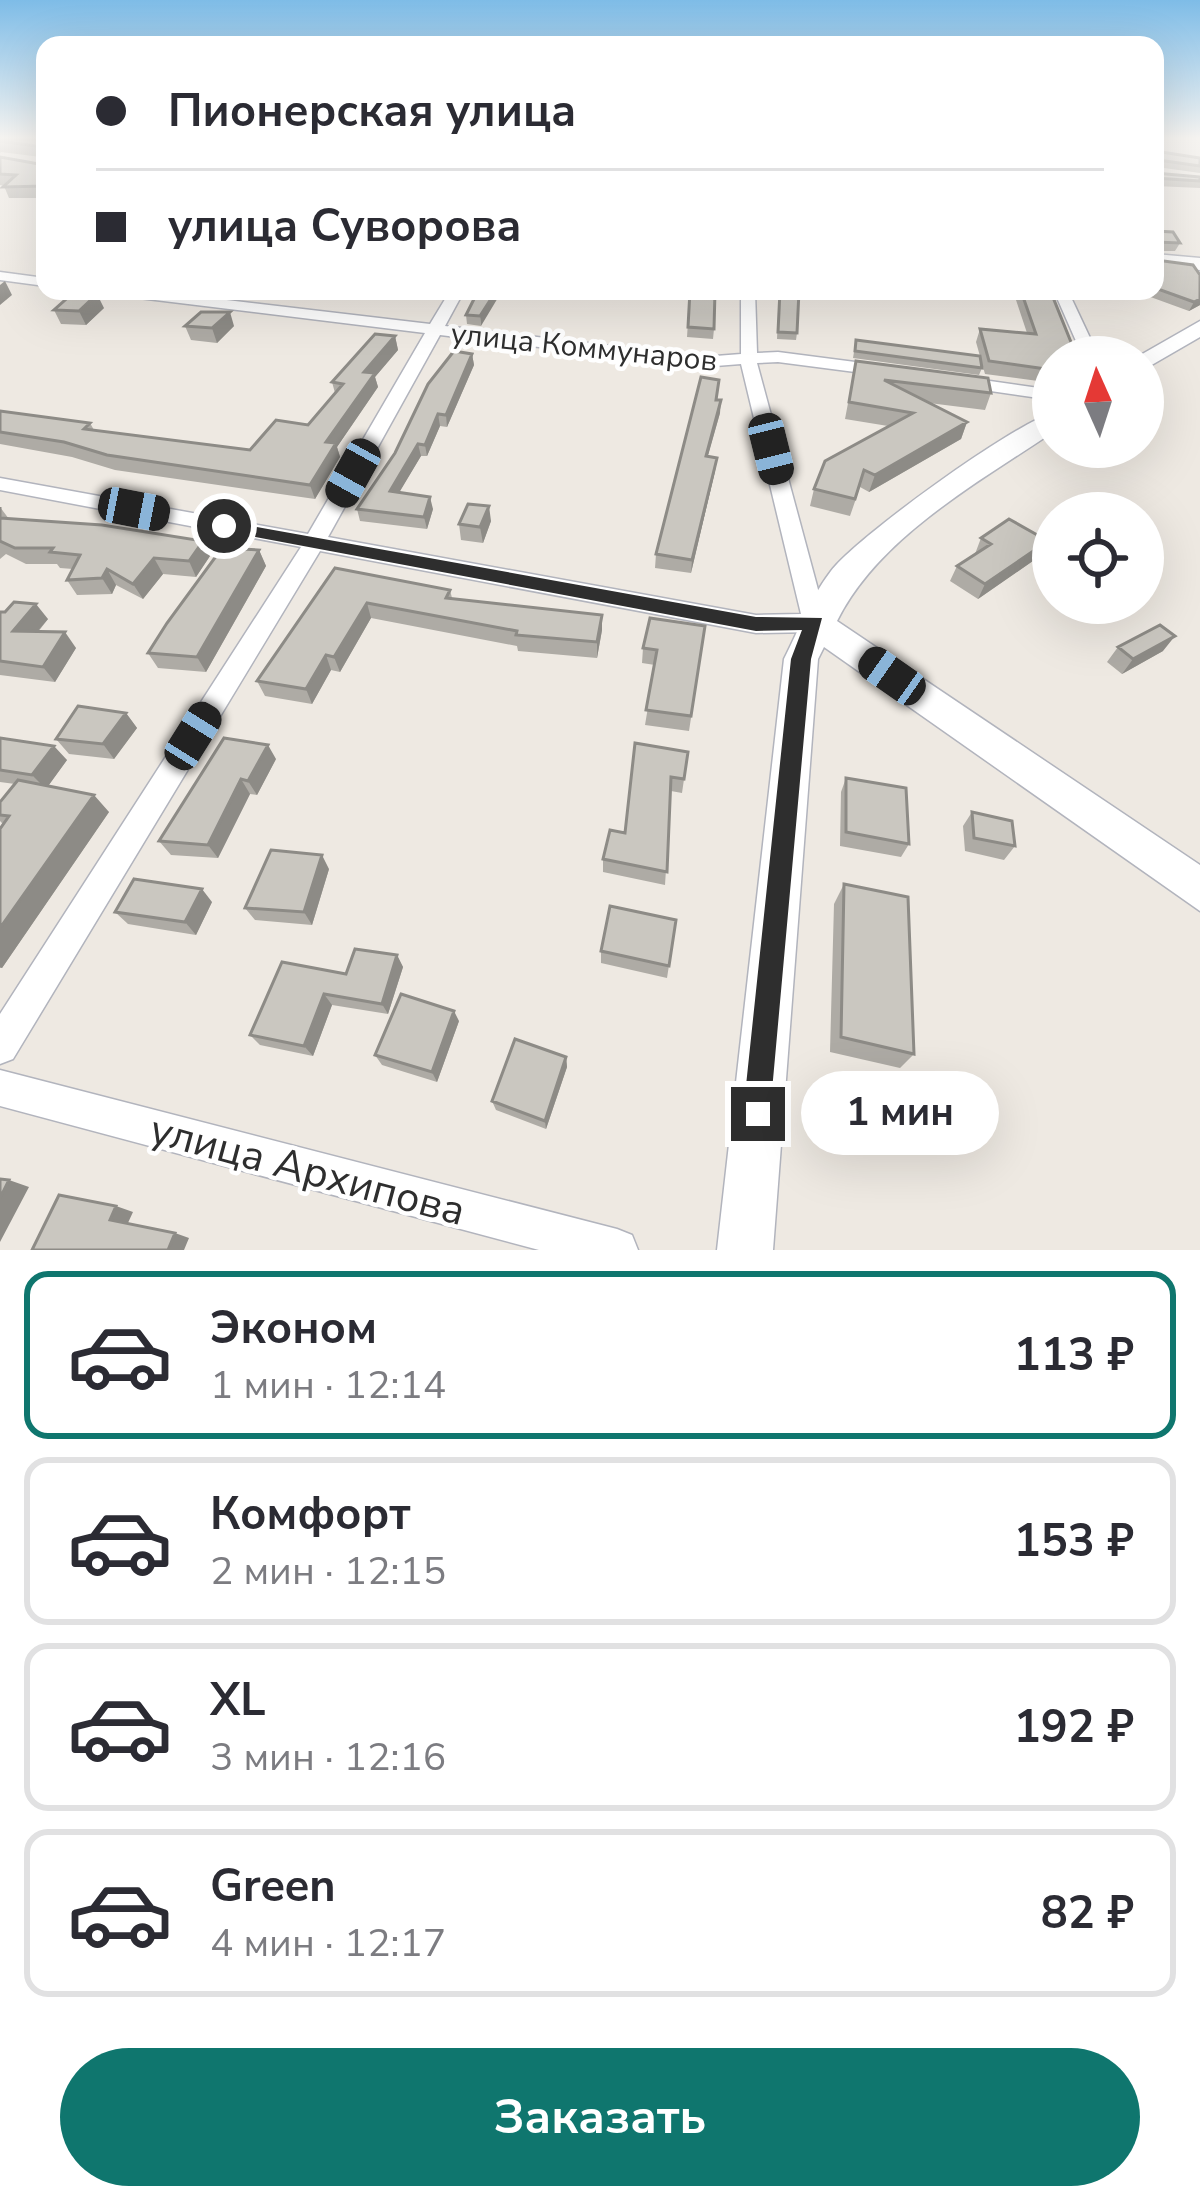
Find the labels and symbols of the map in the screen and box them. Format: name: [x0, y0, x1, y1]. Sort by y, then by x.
street label: улица Коммунаров: [449, 313, 719, 382]
north arrow: [1032, 336, 1164, 468]
car: [745, 410, 797, 488]
car: [320, 433, 386, 513]
car: [95, 484, 173, 534]
route start: [197, 499, 251, 553]
car: [852, 641, 932, 711]
car: [159, 696, 227, 776]
callout: 1 мин: [800, 1072, 998, 1156]
route end: [731, 1087, 785, 1141]
street label: улица Архипова: [144, 1101, 471, 1240]

